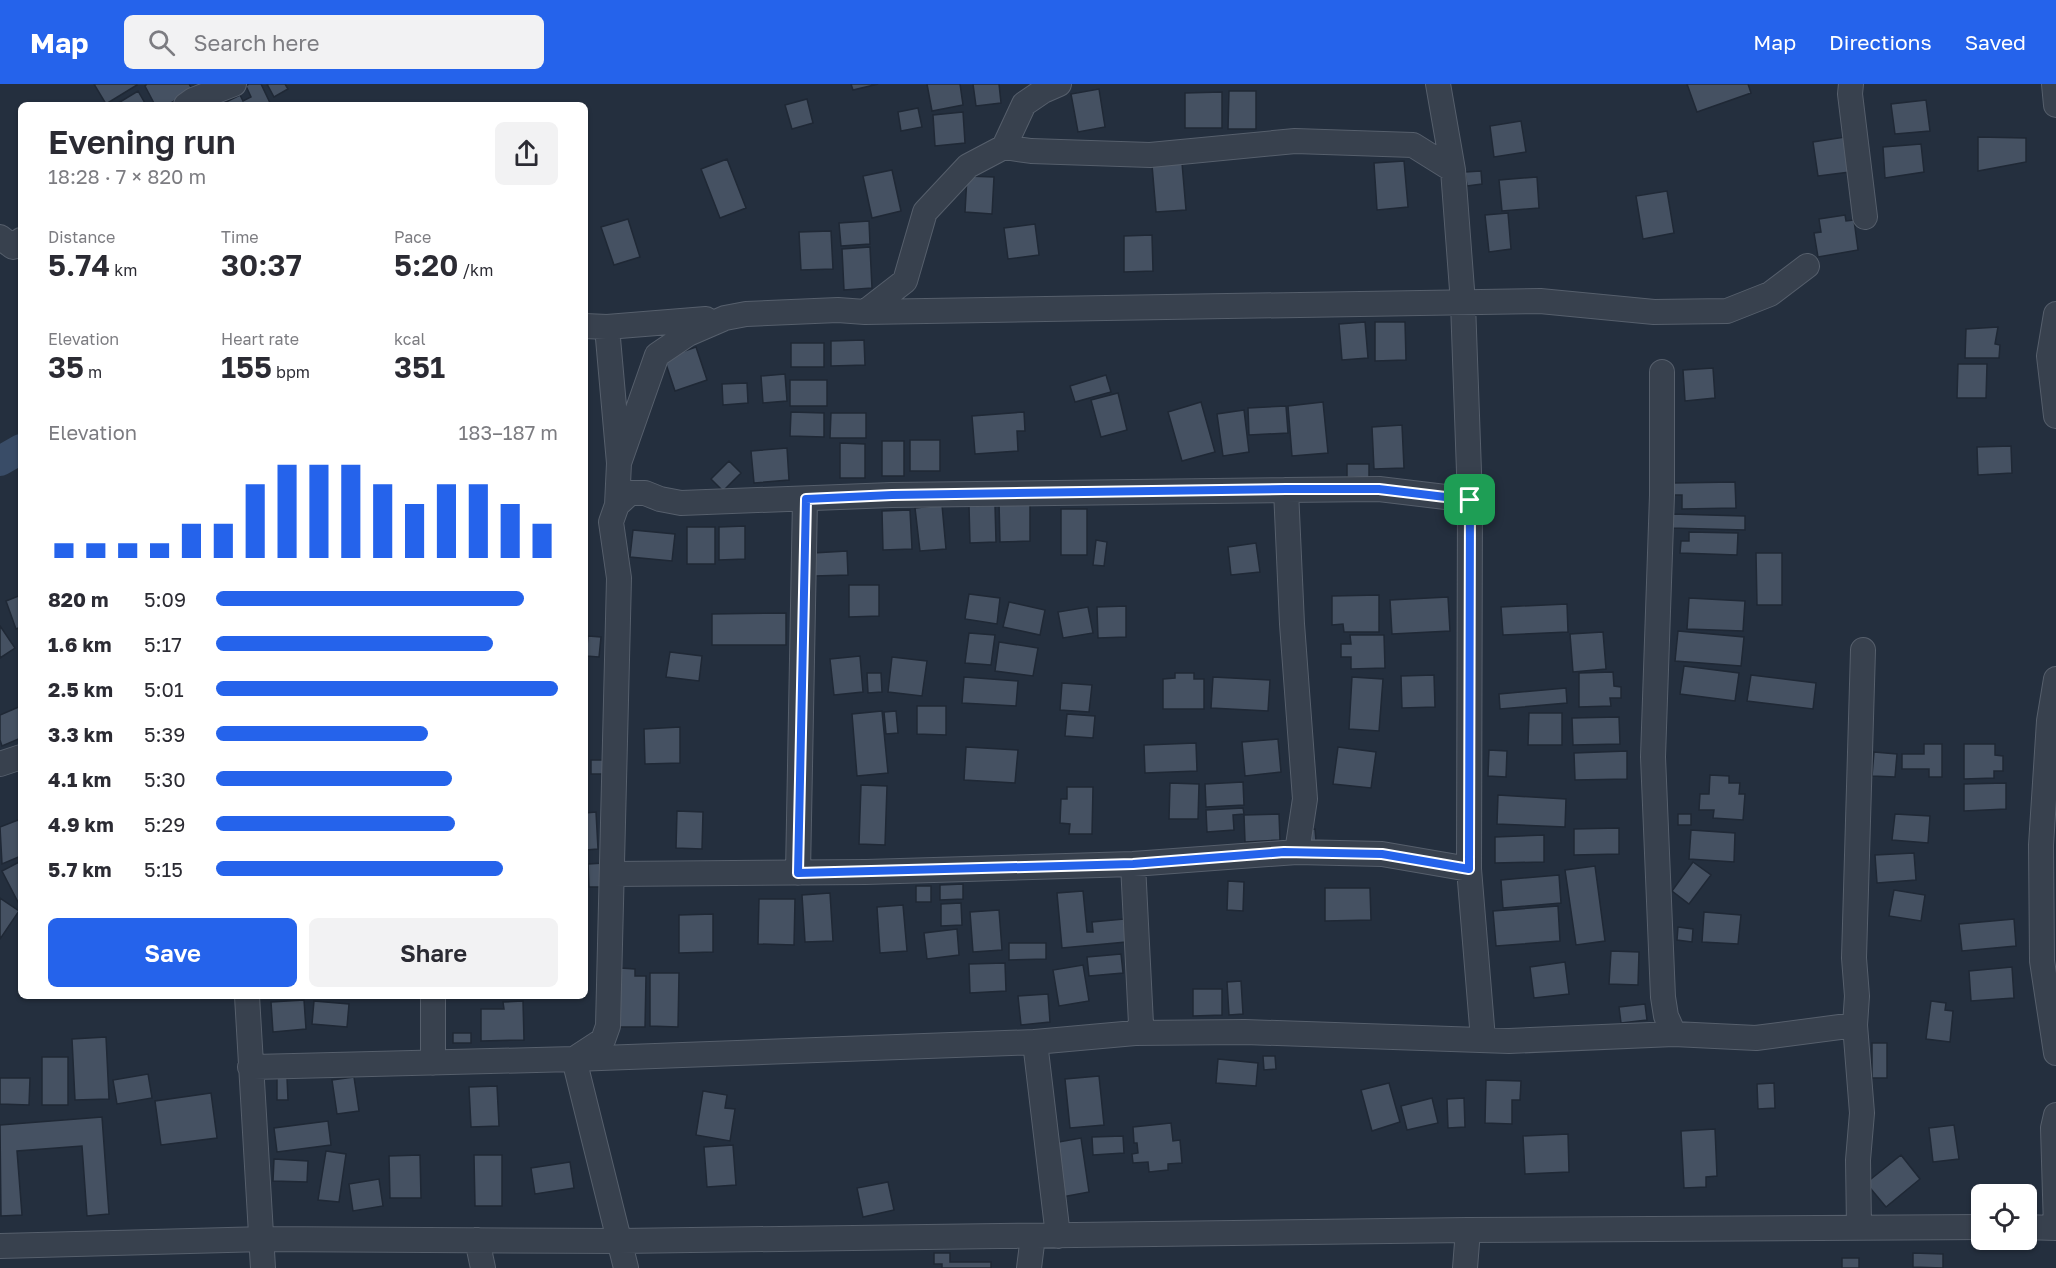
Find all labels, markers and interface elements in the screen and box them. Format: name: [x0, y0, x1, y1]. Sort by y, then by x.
search box: [124, 15, 544, 69]
text: Map: [30, 26, 88, 59]
icon: search: [145, 26, 178, 59]
text: Search here: [193, 29, 319, 56]
text: Map: [1753, 29, 1796, 55]
text: Directions: [1829, 29, 1932, 55]
text: Saved: [1965, 29, 2026, 55]
text: Evening run: [48, 122, 236, 161]
button: share: [495, 122, 558, 185]
text: 18:28 · 7 × 820 m: [48, 164, 206, 188]
text: Distance: [48, 227, 115, 247]
text: Time: [221, 227, 259, 247]
text: Pace: [394, 227, 431, 247]
text: 5.74: [48, 247, 110, 283]
text: 30:37: [221, 247, 302, 283]
text: 5:20: [394, 247, 458, 283]
text: km: [110, 260, 138, 280]
text: /km: [458, 260, 493, 280]
text: Elevation: [48, 329, 119, 349]
text: Heart rate: [221, 329, 299, 349]
text: kcal: [394, 329, 426, 349]
text: 35: [48, 349, 84, 385]
text: 155: [221, 349, 272, 385]
text: 351: [394, 349, 445, 385]
text: m: [84, 362, 102, 382]
text: bpm: [272, 362, 310, 382]
text: Elevation: [48, 420, 137, 444]
text: 183–187 m: [459, 420, 558, 444]
pin: [1444, 474, 1495, 525]
icon: arrive: [1453, 483, 1486, 516]
text: 820 m: [48, 587, 109, 611]
text: 5:09: [144, 587, 186, 611]
text: 1.6 km: [48, 632, 112, 656]
text: 5:17: [144, 632, 182, 656]
text: 2.5 km: [48, 677, 113, 701]
text: 5:01: [144, 677, 184, 701]
text: 3.3 km: [48, 722, 113, 746]
text: 5:39: [144, 722, 185, 746]
text: 4.1 km: [48, 767, 111, 791]
text: 5:30: [144, 767, 186, 791]
text: 4.9 km: [48, 812, 114, 836]
text: 5:29: [144, 812, 185, 836]
text: 5.7 km: [48, 857, 112, 881]
text: 5:15: [144, 857, 183, 881]
button: Save: [48, 918, 297, 987]
button: Share: [309, 918, 558, 987]
map controls: [1971, 1184, 2037, 1250]
button: locate: [1971, 1184, 2037, 1250]

